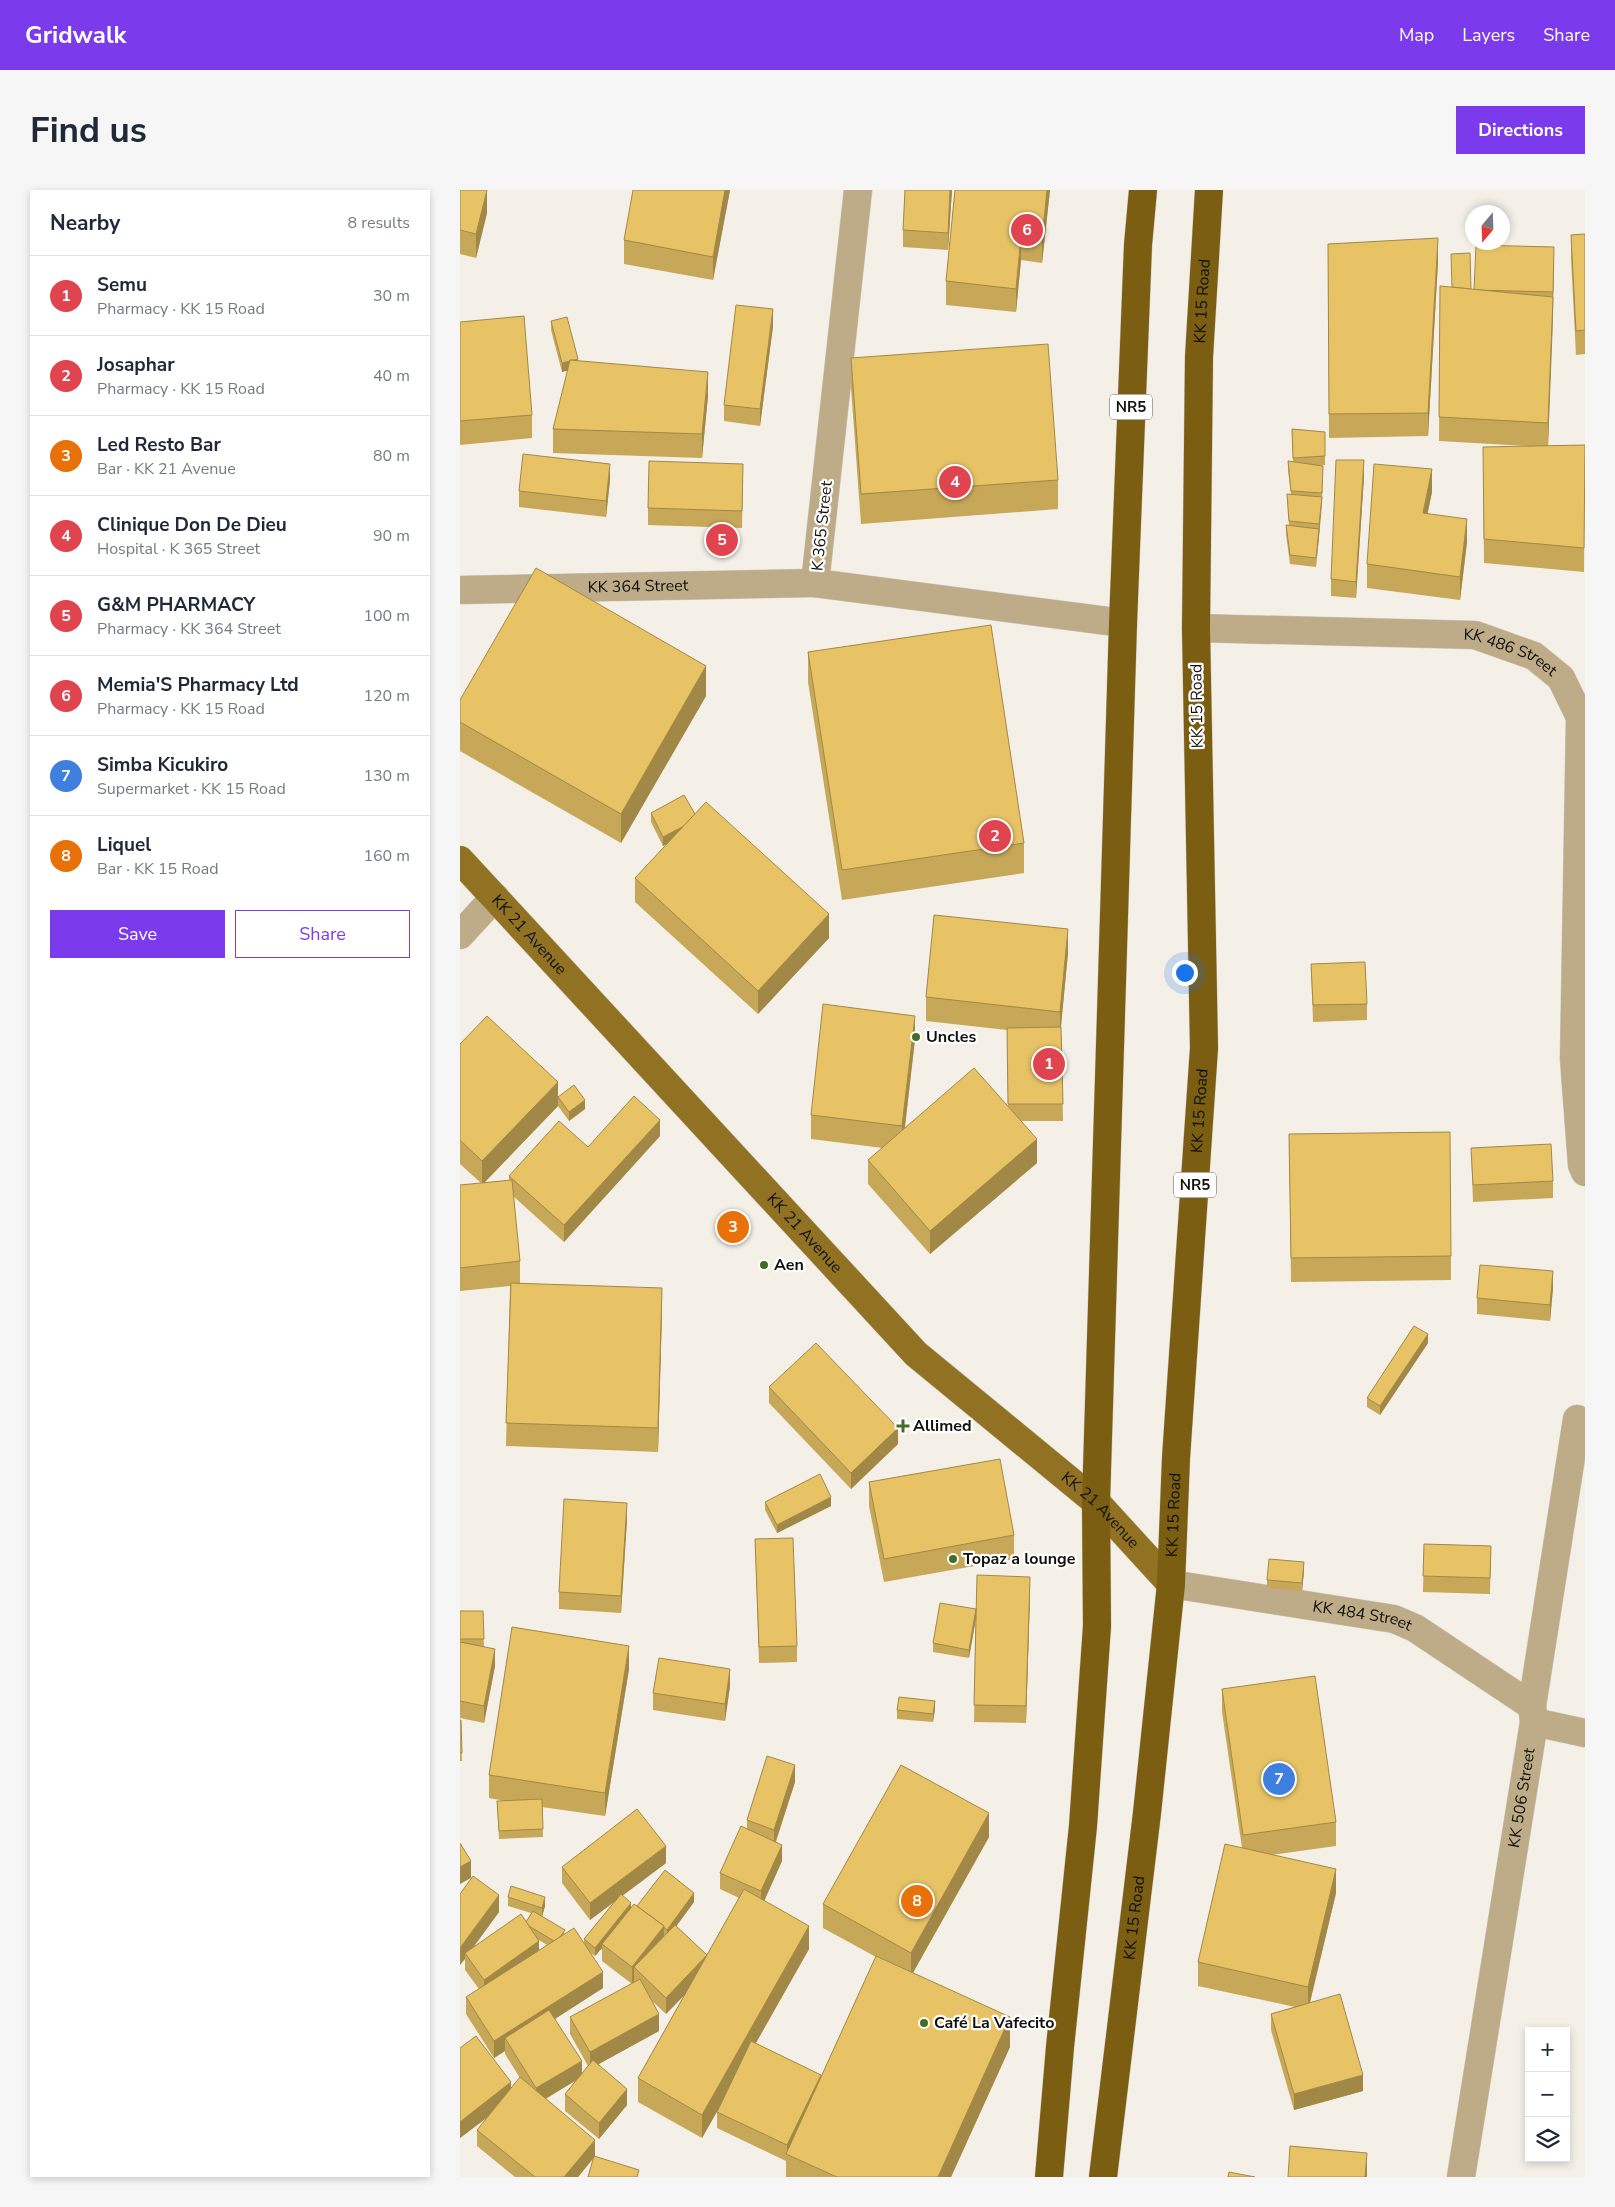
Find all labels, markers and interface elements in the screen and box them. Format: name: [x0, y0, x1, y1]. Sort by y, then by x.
text: Gridwalk: [25, 19, 126, 51]
text: Map: [1399, 23, 1434, 47]
text: Layers: [1462, 23, 1515, 47]
text: Share: [1543, 23, 1590, 47]
button: Directions: [1456, 106, 1585, 154]
text: Find us: [30, 107, 147, 154]
north arrow: [1465, 205, 1510, 250]
text: Nearby: [50, 209, 120, 237]
pin: 6: [1011, 211, 1043, 249]
text: 8 results: [348, 212, 410, 234]
street label: KK 15 Road: [1189, 258, 1216, 344]
text: Semu: [97, 272, 147, 298]
text: 1: [61, 285, 71, 307]
text: 30 m: [373, 285, 410, 307]
text: Pharmacy · KK 15 Road: [97, 298, 265, 320]
text: Josaphar: [97, 352, 175, 378]
text: 2: [61, 365, 71, 387]
text: 40 m: [373, 365, 410, 387]
text: Pharmacy · KK 15 Road: [97, 378, 265, 400]
road number: NR5: [1110, 394, 1152, 420]
text: Led Resto Bar: [97, 432, 221, 458]
text: 3: [61, 445, 71, 467]
text: 80 m: [373, 445, 410, 467]
text: Bar · KK 21 Avenue: [97, 458, 236, 480]
pin: 4: [939, 463, 971, 501]
street label: K 365 Street: [806, 479, 838, 572]
text: Clinique Don De Dieu: [97, 512, 287, 538]
pin: 5: [706, 521, 738, 559]
text: 4: [61, 525, 71, 547]
text: 90 m: [373, 525, 410, 547]
text: Hospital · K 365 Street: [97, 538, 260, 560]
street label: KK 364 Street: [587, 574, 689, 598]
text: G&M PHARMACY: [97, 592, 255, 618]
text: 5: [61, 605, 71, 627]
text: 100 m: [363, 605, 410, 627]
text: Pharmacy · KK 364 Street: [97, 618, 281, 640]
street label: KK 486 Street: [1463, 624, 1562, 682]
street label: KK 15 Road: [1185, 663, 1209, 749]
text: Memia'S Pharmacy Ltd: [97, 672, 299, 698]
text: 6: [61, 685, 71, 707]
text: 120 m: [363, 685, 410, 707]
text: Pharmacy · KK 15 Road: [97, 698, 265, 720]
text: Simba Kicukiro: [97, 752, 228, 778]
text: 7: [61, 765, 71, 787]
text: 130 m: [363, 765, 410, 787]
text: Supermarket · KK 15 Road: [97, 778, 286, 800]
pin: 2: [979, 817, 1011, 855]
text: Liquel: [97, 832, 151, 858]
text: 8: [61, 845, 71, 867]
text: 160 m: [363, 845, 410, 867]
text: Bar · KK 15 Road: [97, 858, 219, 880]
street label: KK 21 Avenue: [487, 890, 572, 980]
button: Save: [50, 910, 225, 958]
button: Share: [235, 910, 410, 958]
your location: [1172, 960, 1198, 986]
place label: Uncles: [926, 1026, 976, 1048]
marker: Uncles: [910, 1031, 922, 1043]
pin: 1: [1033, 1045, 1065, 1083]
street label: KK 15 Road: [1186, 1068, 1214, 1154]
road number: NR5: [1174, 1172, 1216, 1198]
street label: KK 21 Avenue: [762, 1188, 847, 1278]
pin: 3: [717, 1208, 749, 1246]
place label: Aen: [774, 1254, 804, 1276]
marker: Aen: [758, 1259, 770, 1271]
place label: Allimed: [913, 1415, 972, 1437]
marker: Allimed: [897, 1420, 909, 1432]
street label: KK 21 Avenue: [1056, 1467, 1144, 1553]
street label: KK 15 Road: [1161, 1472, 1186, 1558]
place label: Topaz a lounge: [963, 1548, 1076, 1570]
marker: Topaz a lounge: [947, 1553, 959, 1565]
street label: KK 484 Street: [1311, 1595, 1416, 1637]
street label: KK 506 Street: [1503, 1746, 1541, 1849]
pin: 7: [1263, 1760, 1295, 1798]
street label: KK 15 Road: [1118, 1874, 1150, 1961]
pin: 8: [901, 1882, 933, 1920]
place label: Café La Vafecito: [934, 2012, 1054, 2034]
marker: Café La Vafecito: [918, 2017, 930, 2029]
map controls: [1525, 2027, 1570, 2162]
button: +: [1525, 2027, 1570, 2072]
button: −: [1525, 2072, 1570, 2117]
button: layers: [1525, 2117, 1570, 2162]

